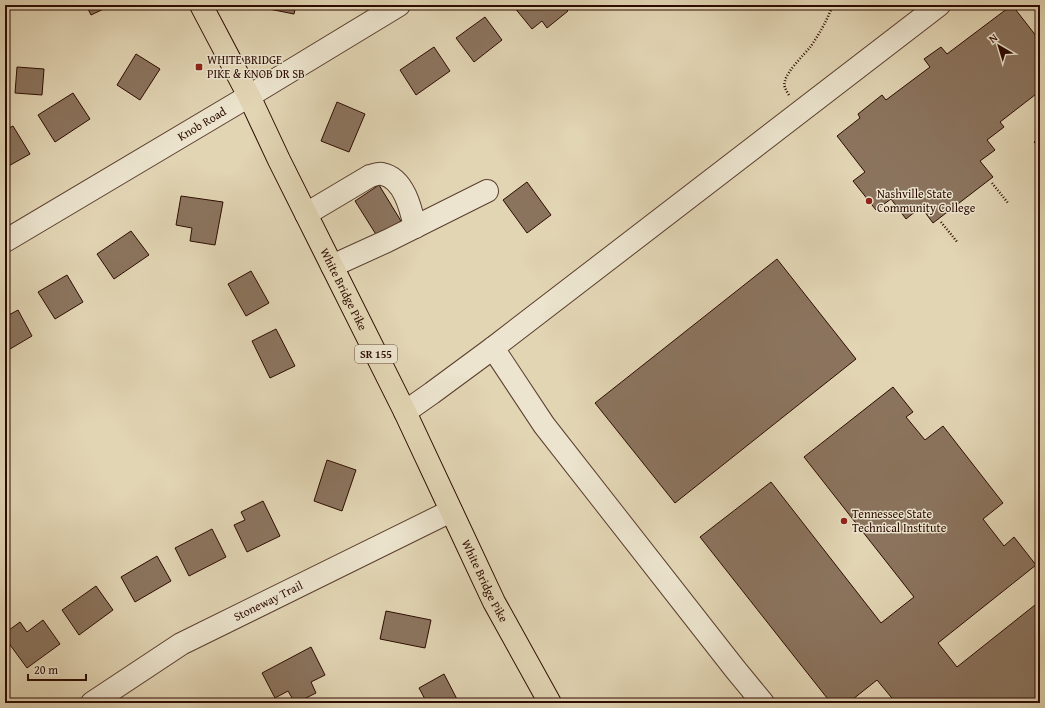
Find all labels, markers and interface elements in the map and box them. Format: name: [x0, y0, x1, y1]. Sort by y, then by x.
north arrow: [979, 26, 1019, 66]
text: N: [985, 29, 1001, 47]
place label: WHITE BRIDGE PIKE & KNOB DR SB: [207, 51, 305, 82]
marker: WHITE BRIDGE PIKE & KNOB DR SB: [194, 62, 204, 72]
street label: Knob Road: [174, 102, 230, 145]
place label: Nashville State Community College: [877, 185, 976, 216]
marker: Nashville State Community College: [864, 196, 874, 206]
street label: White Bridge Pike: [316, 245, 372, 333]
road number: SR 155: [355, 345, 397, 363]
place label: Tennessee State Technical Institute: [852, 505, 947, 536]
marker: Tennessee State Technical Institute: [839, 516, 849, 526]
street label: White Bridge Pike: [458, 536, 513, 625]
street label: Stoneway Trail: [230, 576, 306, 625]
scale bar: [28, 656, 86, 682]
text: 20 m: [34, 661, 58, 678]

